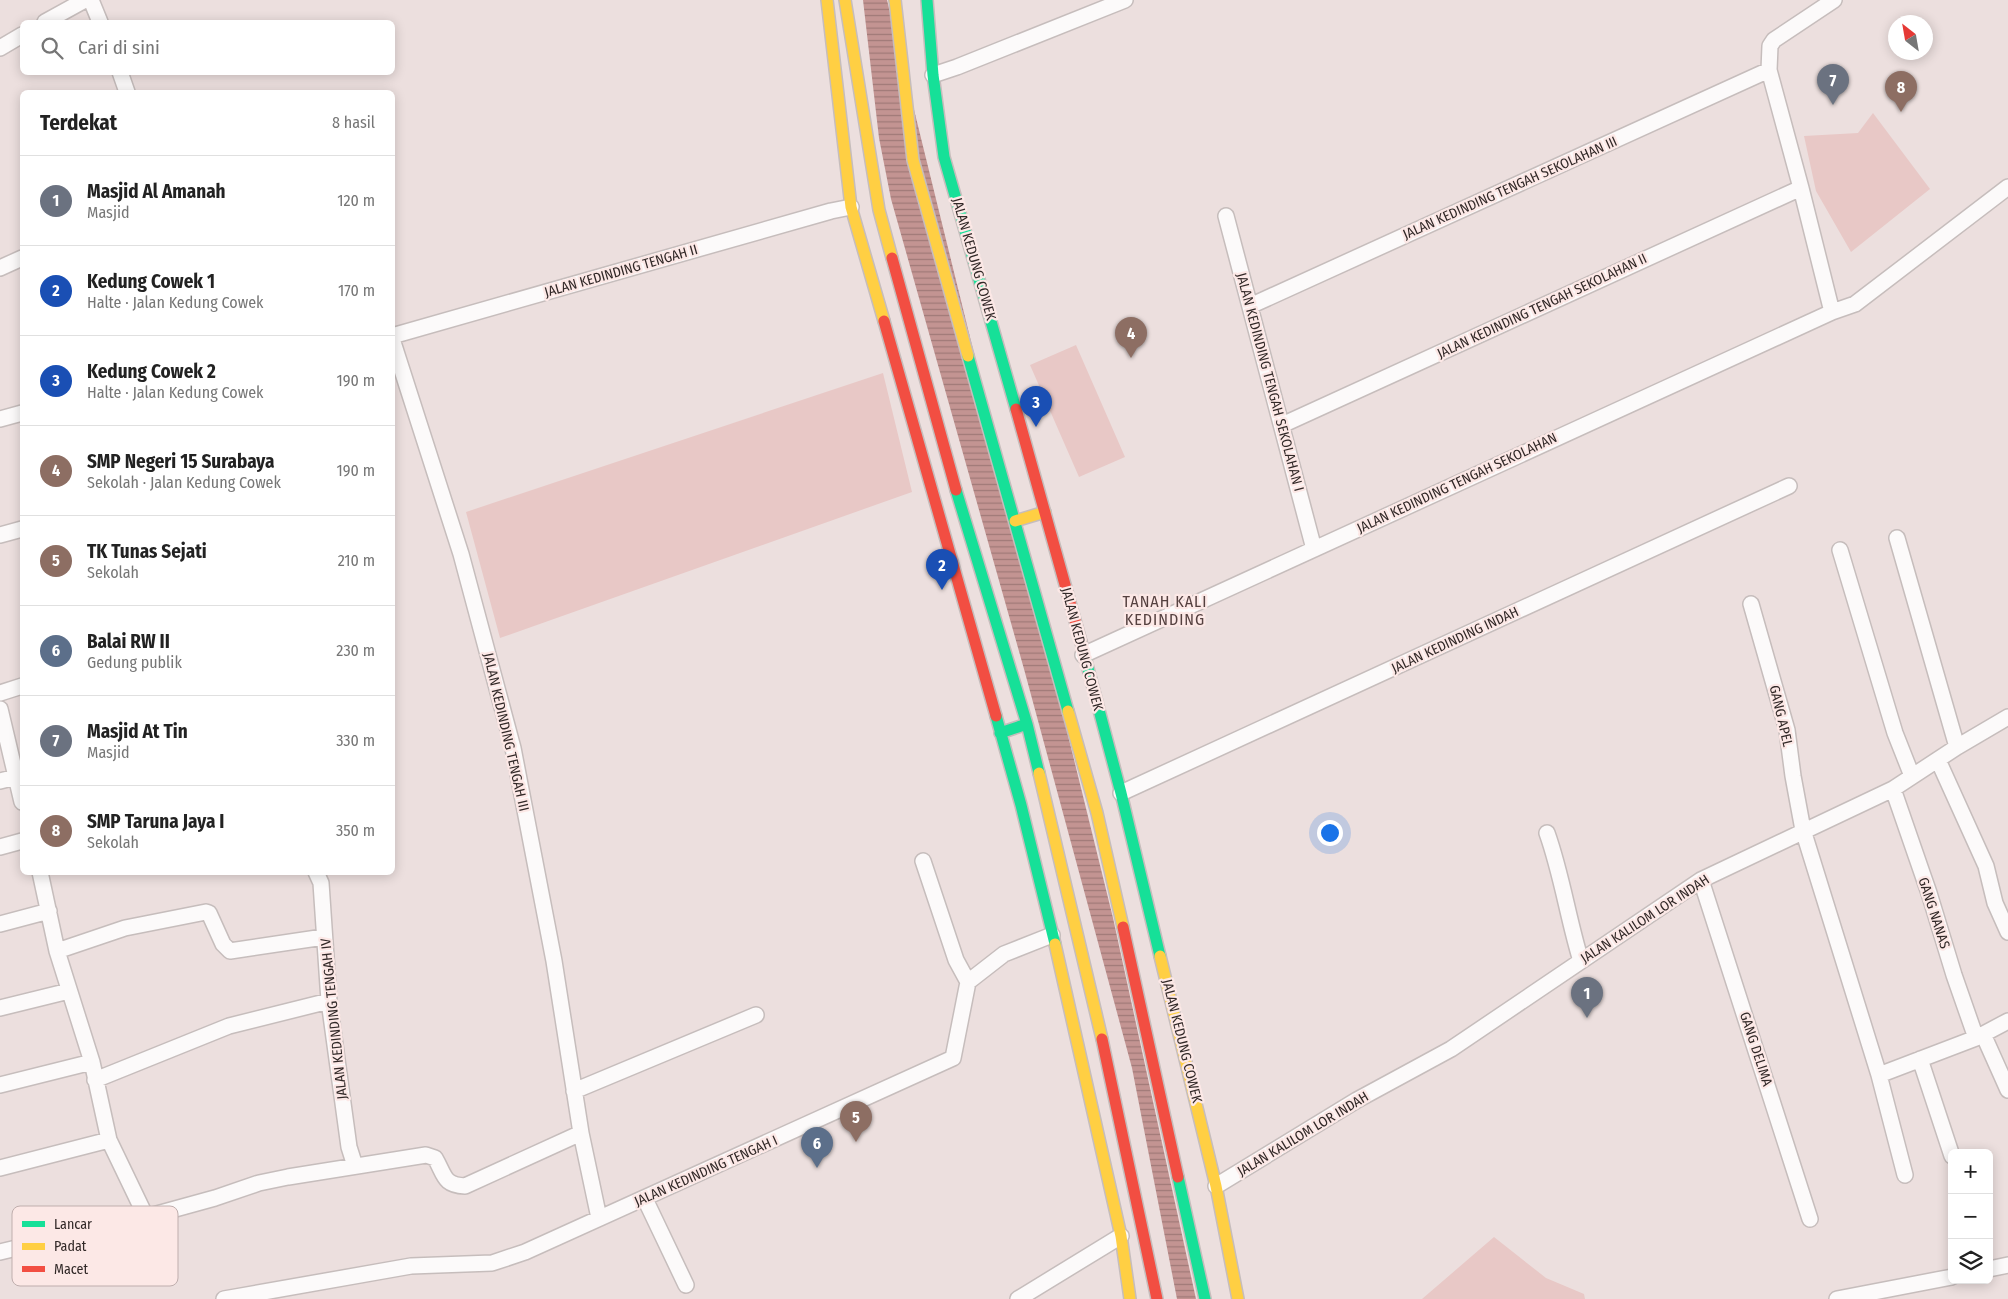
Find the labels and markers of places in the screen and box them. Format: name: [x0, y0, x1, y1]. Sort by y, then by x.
pin: 7: [1817, 64, 1849, 105]
pin: 8: [1885, 71, 1917, 112]
pin: 4: [1115, 317, 1147, 358]
pin: 3: [1020, 386, 1052, 427]
pin: 2: [926, 549, 958, 590]
pin: 1: [1571, 977, 1603, 1018]
pin: 5: [840, 1101, 872, 1142]
pin: 6: [801, 1127, 833, 1168]

